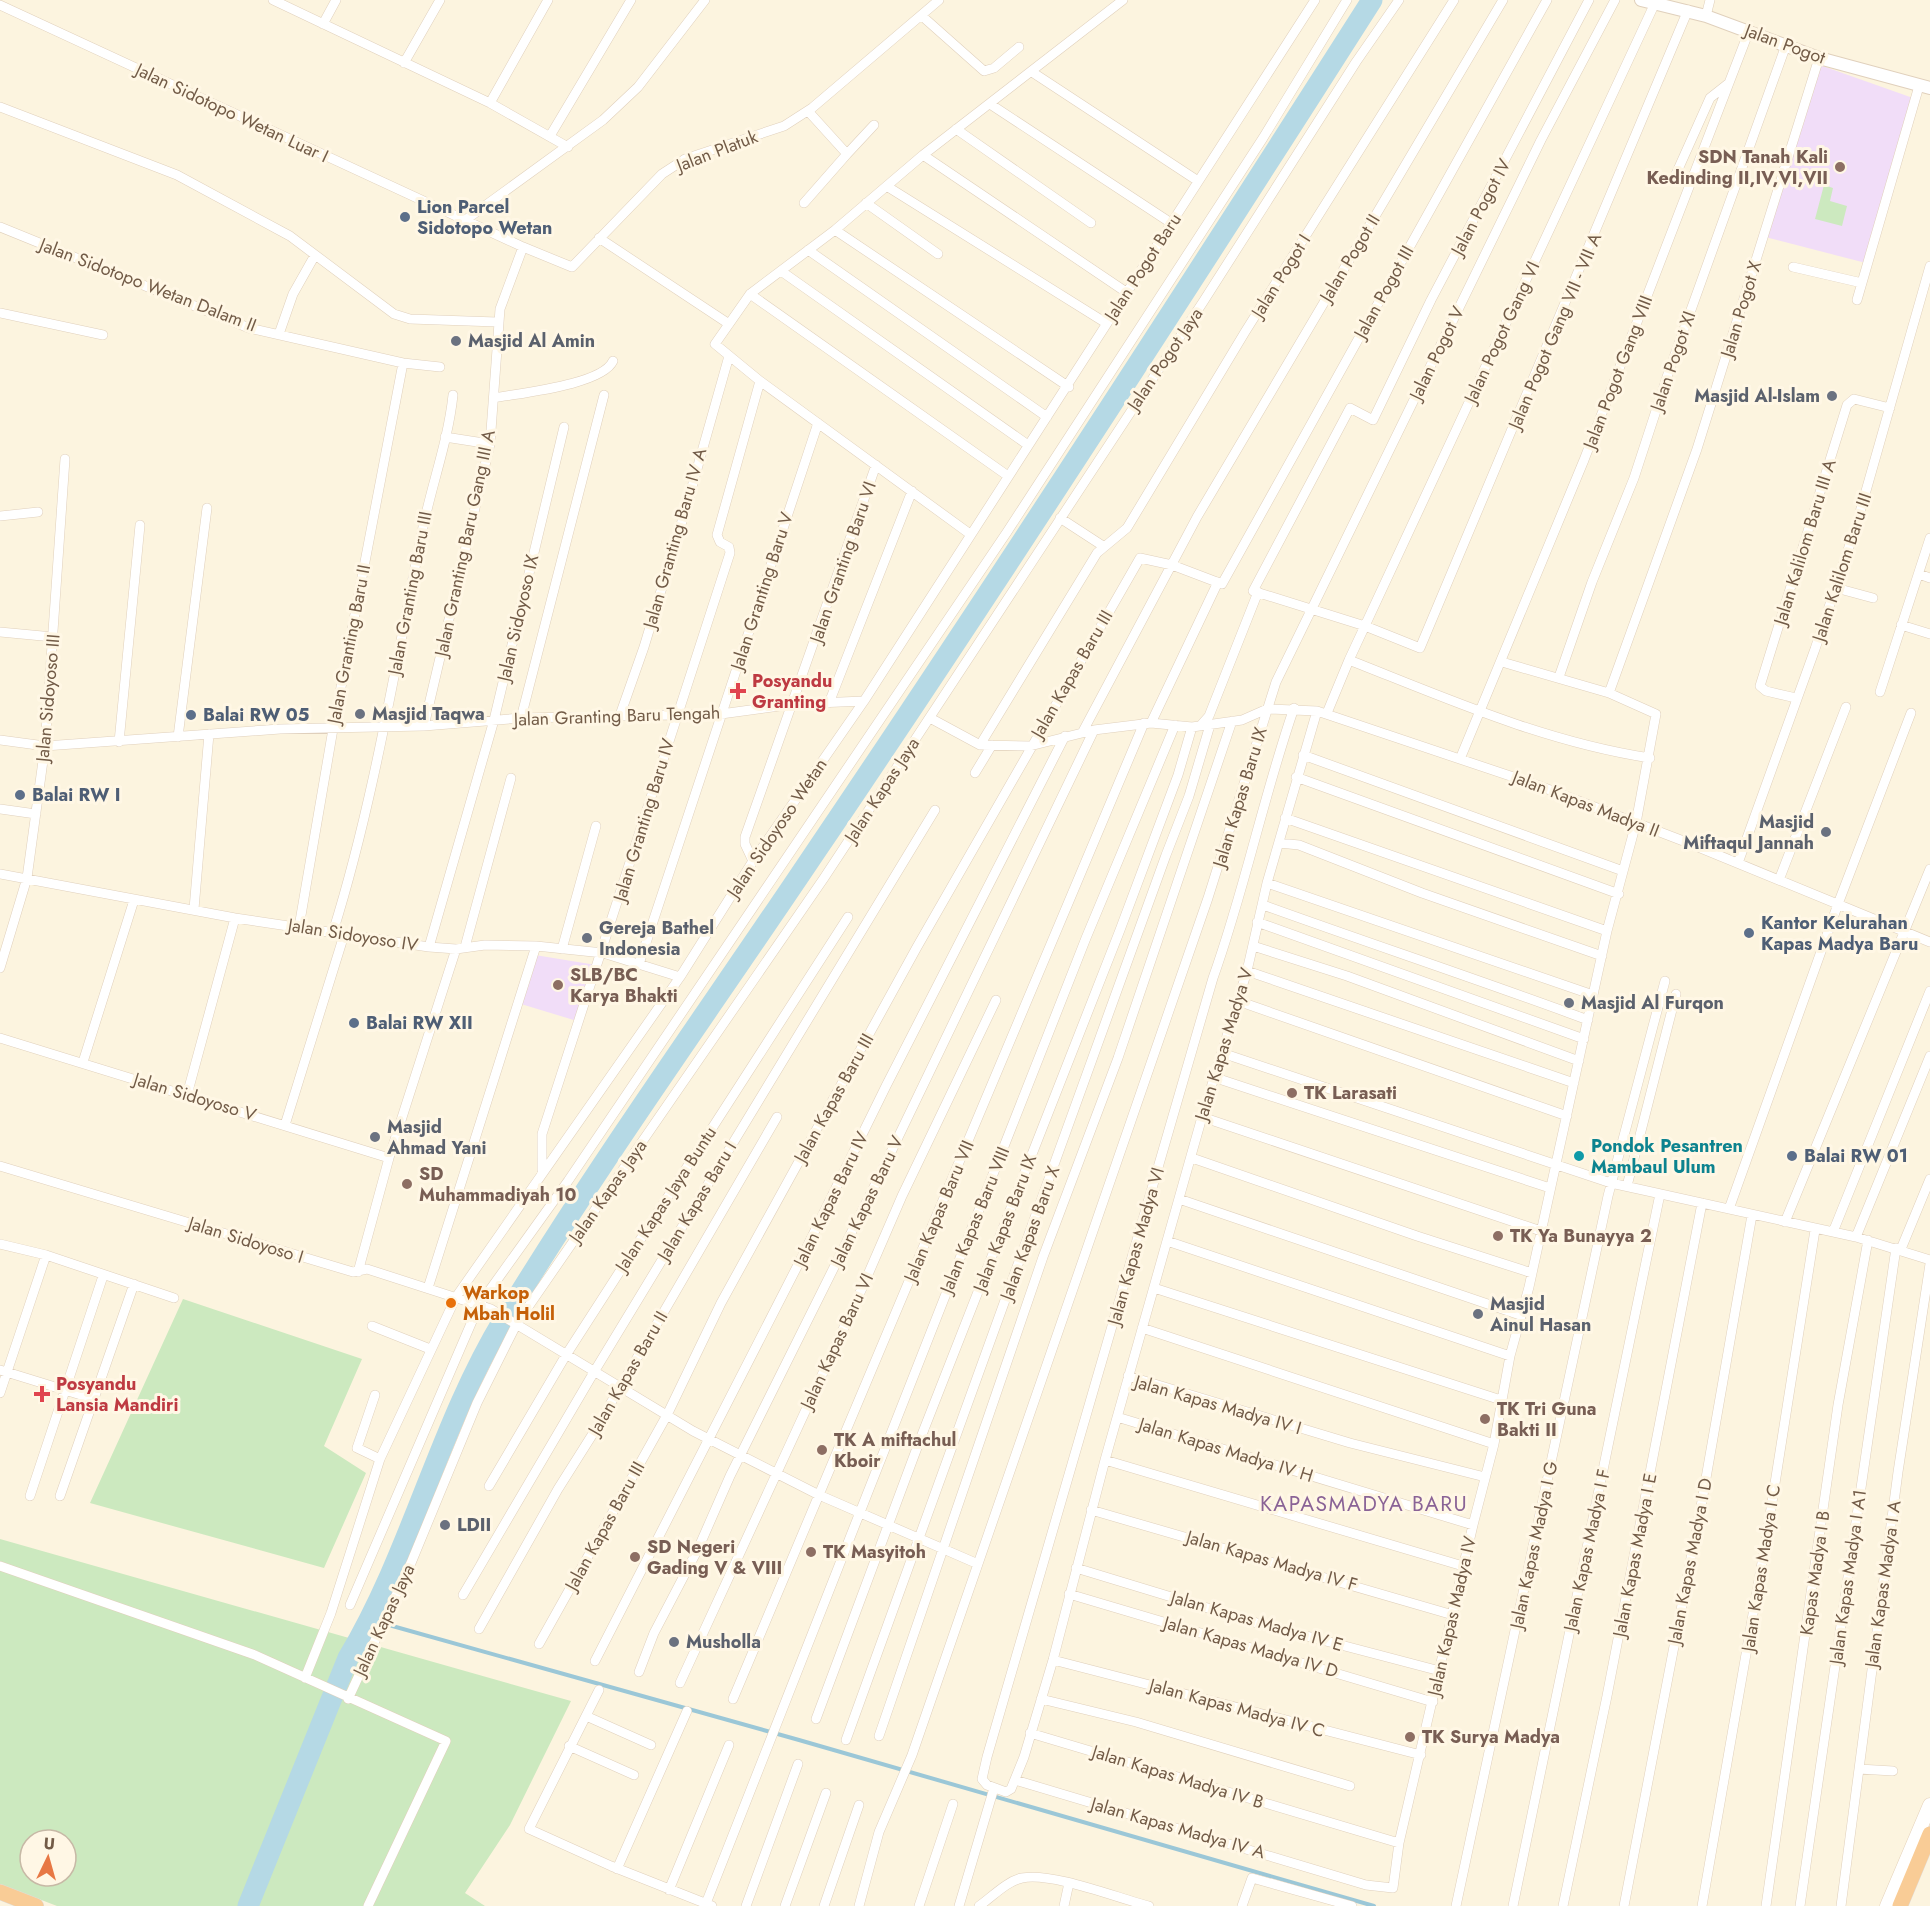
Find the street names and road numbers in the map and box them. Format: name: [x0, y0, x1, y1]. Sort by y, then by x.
street label: Jalan Pogot: [1739, 17, 1830, 71]
street label: Jalan Sidotopo Wetan Luar I: [129, 56, 333, 169]
street label: Jalan Platuk: [671, 124, 761, 179]
street label: Jalan Pogot IV: [1444, 154, 1517, 262]
street label: Jalan Pogot Baru: [1097, 208, 1188, 328]
street label: Jalan Pogot II: [1312, 209, 1386, 309]
street label: Jalan Pogot I: [1244, 229, 1317, 324]
street label: Jalan Pogot Gang VII - VII A: [1501, 229, 1608, 435]
street label: Jalan Sidotopo Wetan Dalam II: [34, 231, 260, 338]
street label: Jalan Pogot III: [1347, 241, 1420, 345]
street label: Jalan Pogot Gang VI: [1457, 257, 1546, 409]
street label: Jalan Pogot X: [1713, 258, 1768, 362]
street label: Jalan Pogot Gang VIII: [1576, 292, 1659, 454]
street label: Jalan Pogot Jaya: [1120, 302, 1209, 417]
street label: Jalan Pogot V: [1402, 302, 1471, 406]
street label: Jalan Pogot XI: [1643, 308, 1702, 416]
street label: Jalan Granting Baru Gang III A: [428, 427, 502, 661]
street label: Jalan Granting Baru IV A: [636, 445, 713, 633]
street label: Jalan Kalilom Baru III A: [1770, 457, 1840, 627]
street label: Jalan Granting Baru VI: [803, 478, 883, 648]
street label: Jalan Kalilom Baru III: [1808, 490, 1876, 644]
street label: Jalan Granting Baru III: [381, 509, 439, 679]
street label: Jalan Granting Baru V: [724, 509, 800, 675]
street label: Jalan Sidoyoso IX: [490, 552, 545, 686]
street label: Jalan Granting Baru II: [320, 562, 377, 728]
street label: Jalan Kapas Baru III: [1024, 605, 1119, 745]
street label: Jalan Sidoyoso III: [29, 633, 67, 765]
street label: Jalan Granting Baru Tengah: [511, 699, 721, 733]
street label: Jalan Kapas Baru IX: [1206, 724, 1274, 872]
street label: Jalan Kapas Jaya: [837, 732, 926, 849]
street label: Jalan Granting Baru IV: [606, 735, 681, 907]
street label: Jalan Sidoyoso Wetan: [720, 753, 833, 905]
street label: Jalan Kapas Madya II: [1507, 763, 1663, 844]
street label: Jalan Sidoyoso IV: [284, 912, 420, 958]
street label: Jalan Kapas Madya V: [1188, 964, 1260, 1125]
street label: Jalan Kapas Baru III: [787, 1029, 880, 1169]
street label: Jalan Sidoyoso V: [129, 1065, 260, 1128]
street label: Jalan Kapas Jaya Buntu: [608, 1121, 723, 1278]
street label: Jalan Kapas Baru IV: [786, 1127, 875, 1273]
street label: Jalan Kapas Baru V: [823, 1131, 910, 1273]
street label: Jalan Kapas Jaya: [562, 1134, 653, 1249]
street label: Jalan Kapas Baru I: [650, 1136, 743, 1267]
street label: Jalan Kapas Baru VII: [897, 1136, 981, 1288]
street label: Jalan Kapas Baru VIII: [933, 1143, 1016, 1299]
street label: Jalan Kapas Baru IX: [966, 1151, 1043, 1297]
street label: Jalan Kapas Baru X: [993, 1162, 1066, 1305]
street label: Jalan Kapas Madya VI: [1101, 1164, 1171, 1330]
street label: Jalan Sidoyoso I: [183, 1210, 307, 1270]
street label: Jalan Kapas Baru VI: [793, 1269, 880, 1415]
street label: Jalan Kapas Baru II: [581, 1306, 674, 1442]
street label: Jalan Kapas Madya IV I: [1130, 1368, 1305, 1441]
street label: Jalan Kapas Madya IV H: [1134, 1411, 1316, 1489]
street label: Jalan Kapas Baru III: [558, 1457, 651, 1597]
street label: Jalan Kapas Madya I G: [1503, 1459, 1564, 1633]
street label: Jalan Kapas Madya I F: [1557, 1466, 1617, 1636]
street label: Jalan Kapas Madya I E: [1606, 1471, 1664, 1641]
street label: Jalan Kapas Madya I D: [1661, 1476, 1719, 1648]
street label: Jalan Kapas Madya I C: [1735, 1483, 1787, 1655]
street label: Jalan Kapas Madya I A1: [1823, 1488, 1873, 1668]
street label: Jalan Kapas Madya I A: [1858, 1499, 1908, 1671]
street label: Kapas Madya I B: [1793, 1509, 1837, 1637]
street label: Jalan Kapas Madya IV F: [1181, 1524, 1361, 1598]
street label: Jalan Kapas Madya IV: [1421, 1534, 1483, 1700]
street label: Jalan Kapas Jaya: [346, 1560, 421, 1682]
street label: Jalan Kapas Madya IV E: [1166, 1583, 1346, 1658]
street label: Jalan Kapas Madya IV D: [1159, 1609, 1341, 1684]
street label: Jalan Kapas Madya IV C: [1145, 1672, 1328, 1744]
street label: Jalan Kapas Madya IV B: [1087, 1738, 1267, 1815]
street label: Jalan Kapas Madya IV A: [1086, 1790, 1268, 1865]

